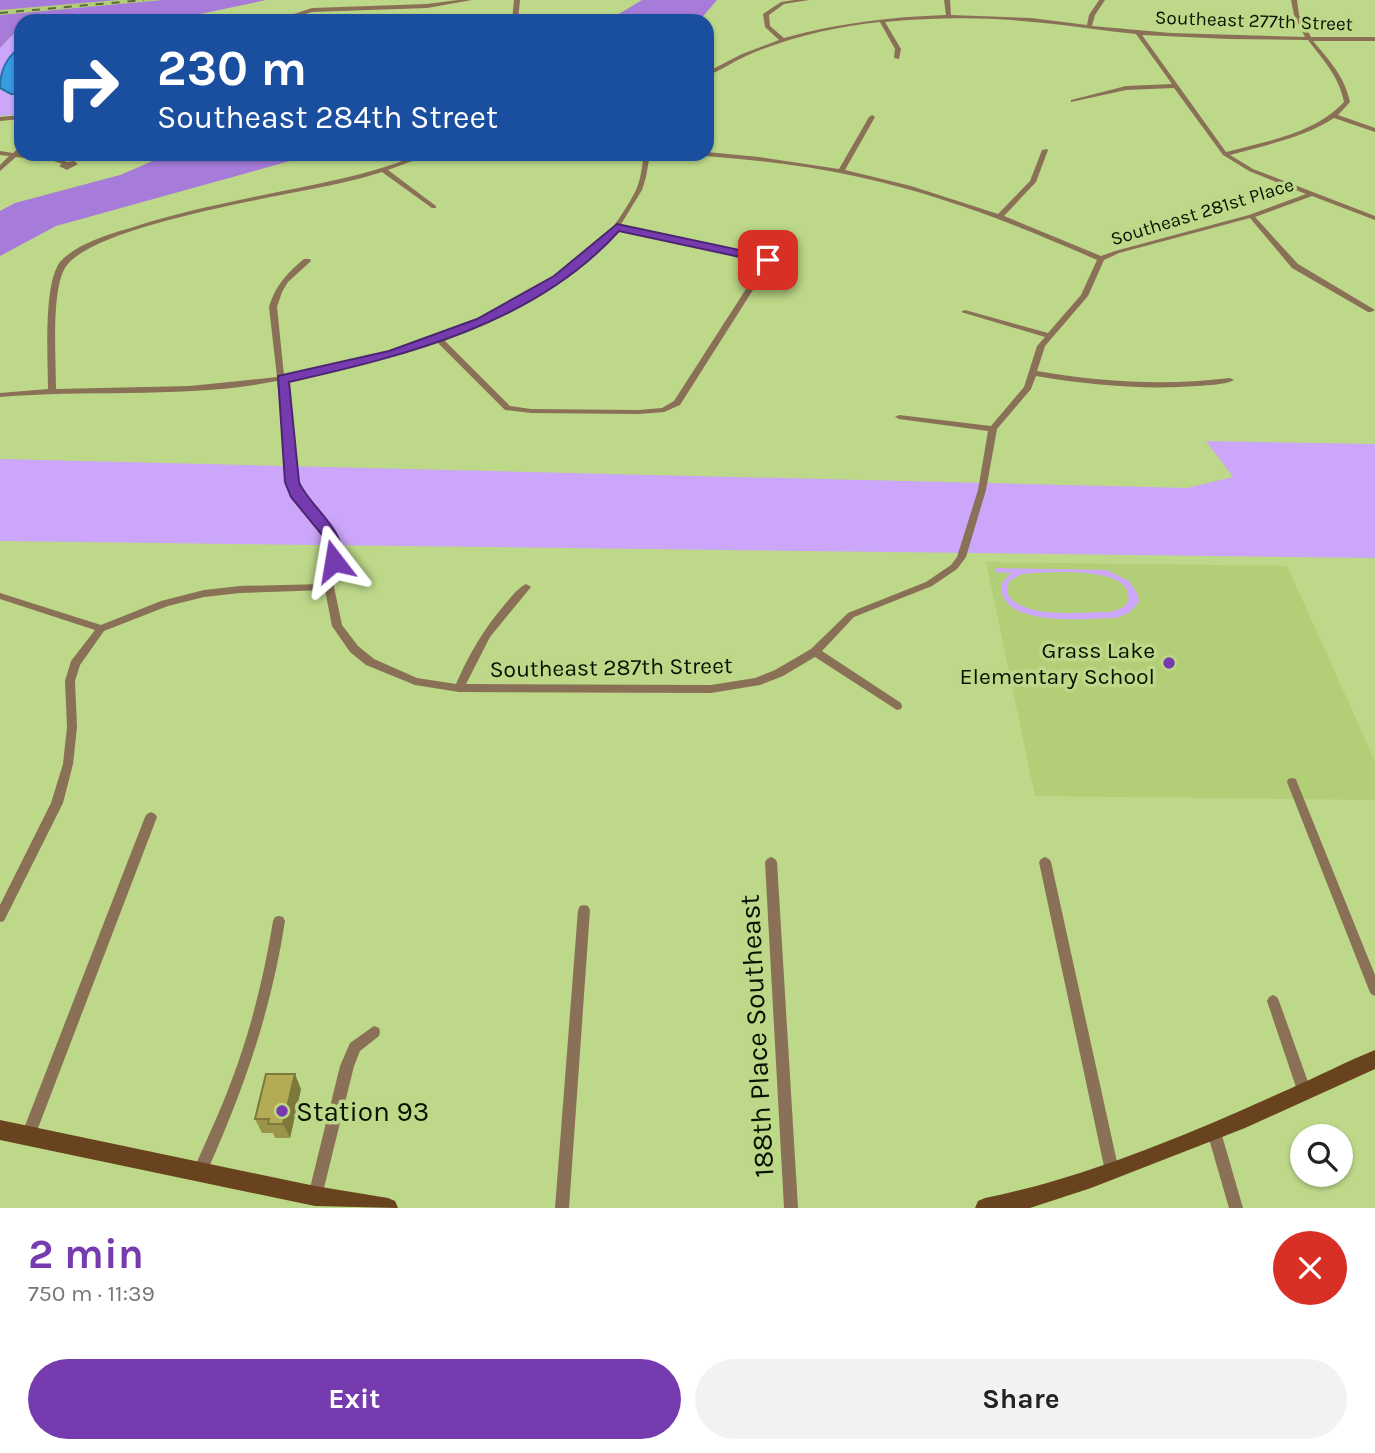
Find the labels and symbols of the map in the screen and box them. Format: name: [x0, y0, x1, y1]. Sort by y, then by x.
street label: Southeast 277th Street: [1155, 7, 1353, 35]
street label: Southeast 281st Place: [1108, 174, 1297, 250]
pin: [738, 230, 798, 290]
position arrow: [297, 524, 371, 598]
place label: Grass Lake Elementary School: [960, 637, 1155, 690]
street label: Southeast 287th Street: [489, 652, 733, 683]
marker: Grass Lake Elementary School: [1161, 655, 1177, 671]
street label: 188th Place Southeast: [733, 893, 780, 1178]
place label: Station 93: [296, 1095, 429, 1128]
marker: Station 93: [274, 1103, 290, 1119]

